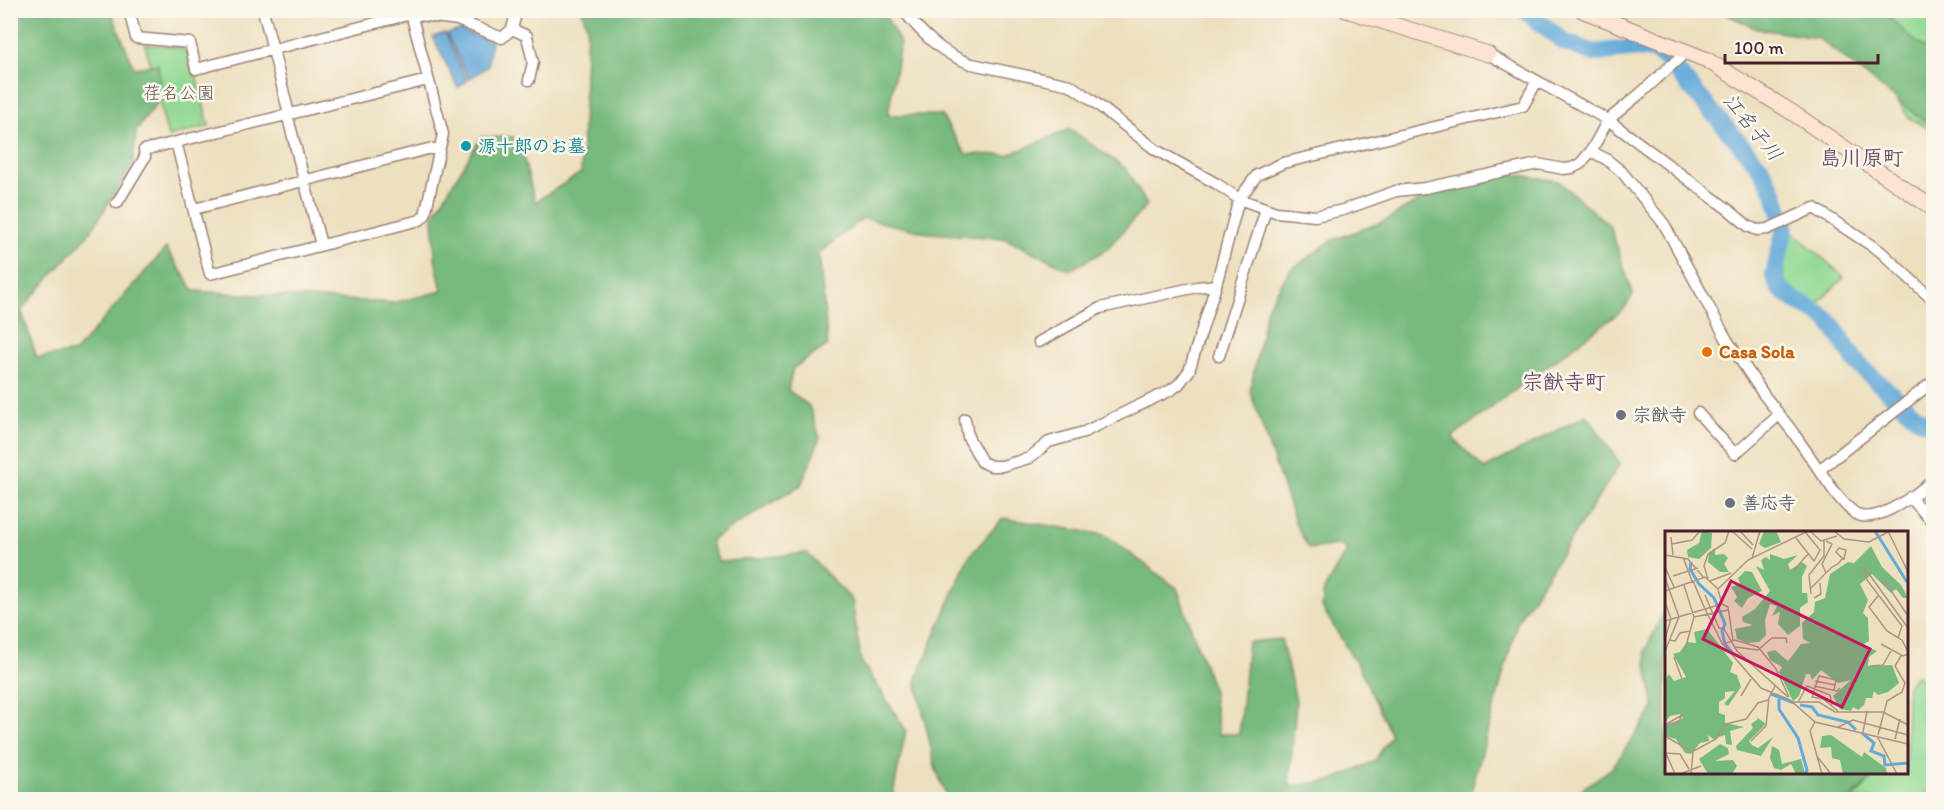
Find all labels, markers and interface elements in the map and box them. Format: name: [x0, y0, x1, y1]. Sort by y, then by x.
scale bar: [1725, 27, 1878, 65]
text: 100 m: [1734, 37, 1784, 59]
park label: 荏名公園: [143, 82, 215, 104]
water label: 江名子川: [1719, 88, 1787, 166]
place label: 源十郎のお墓: [478, 135, 586, 157]
marker: 源十郎のお墓: [459, 139, 473, 153]
district label: 島川原町: [1820, 145, 1904, 170]
place label: Casa Sola: [1719, 341, 1795, 363]
marker: Casa Sola: [1700, 345, 1714, 359]
district label: 宗猷寺町: [1522, 369, 1606, 394]
place label: 宗猷寺: [1633, 404, 1687, 426]
marker: 宗猷寺: [1614, 408, 1628, 422]
place label: 善応寺: [1742, 492, 1796, 514]
marker: 善応寺: [1723, 496, 1737, 510]
inset map: [1665, 531, 1908, 774]

